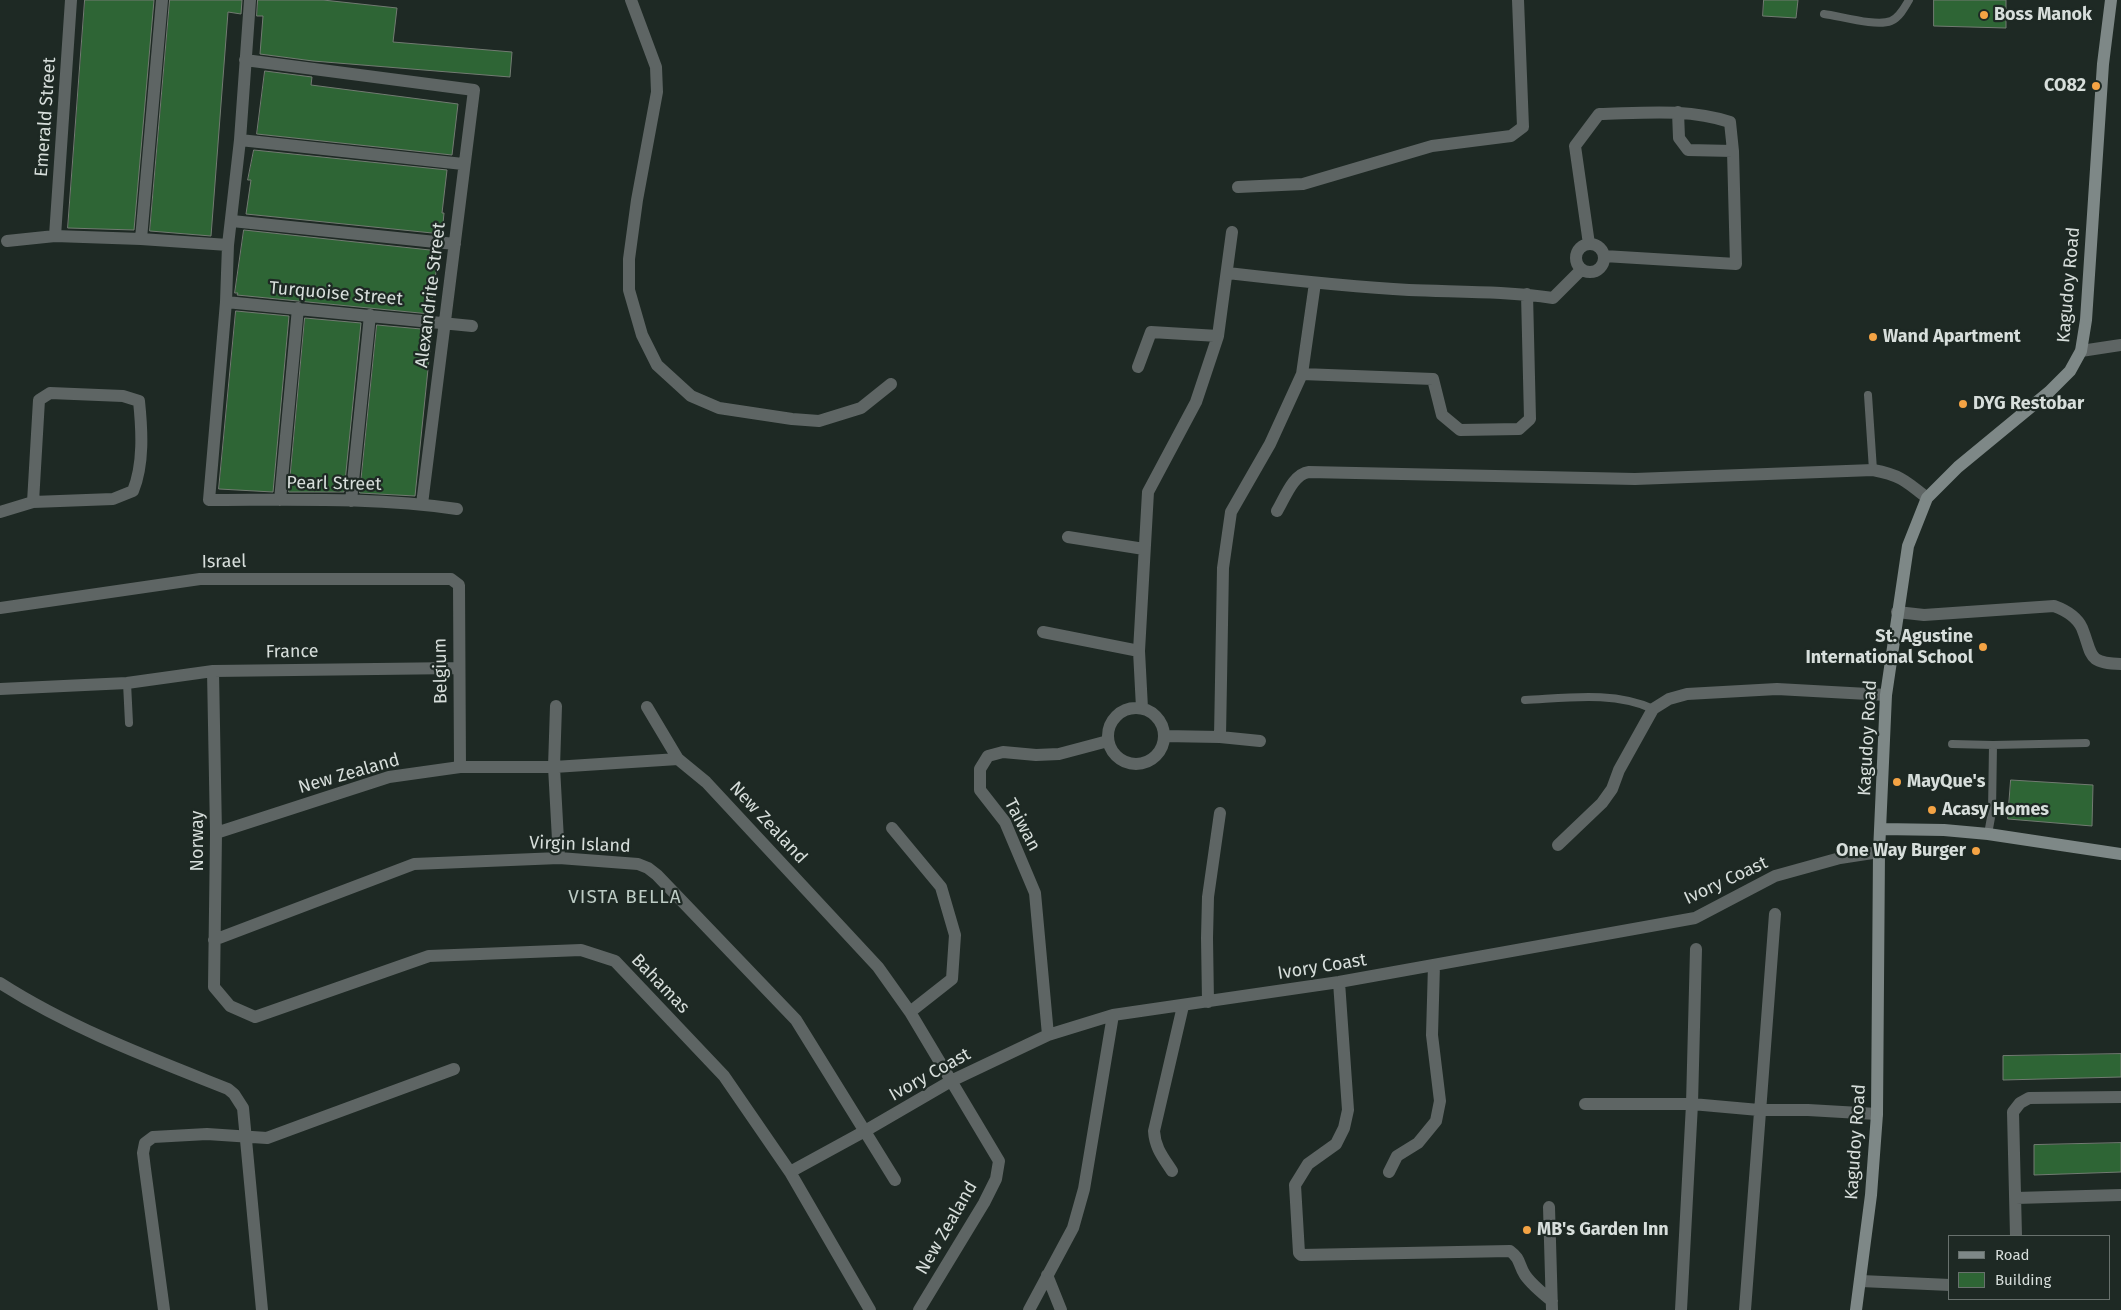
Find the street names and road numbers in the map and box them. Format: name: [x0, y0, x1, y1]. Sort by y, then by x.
street label: Emerald Street: [31, 56, 61, 178]
street label: Alexandrite Street: [411, 221, 451, 369]
street label: Kagudoy Road: [2053, 226, 2085, 344]
street label: Turquoise Street: [268, 277, 404, 311]
street label: Pearl Street: [286, 472, 382, 496]
street label: Israel: [201, 551, 247, 573]
street label: Belgium: [430, 638, 452, 704]
street label: France: [265, 641, 319, 663]
street label: Kagudoy Road: [1854, 679, 1882, 797]
street label: New Zealand: [296, 749, 402, 799]
street label: New Zealand: [725, 777, 811, 869]
street label: Taiwan: [999, 795, 1045, 855]
street label: Norway: [187, 811, 209, 871]
street label: Virgin Island: [529, 832, 631, 858]
street label: Ivory Coast: [1681, 852, 1771, 910]
street label: Ivory Coast: [1276, 949, 1368, 985]
street label: Bahamas: [626, 950, 694, 1018]
street label: Ivory Coast: [886, 1044, 974, 1106]
street label: Kagudoy Road: [1841, 1083, 1871, 1201]
street label: New Zealand: [912, 1177, 982, 1279]

